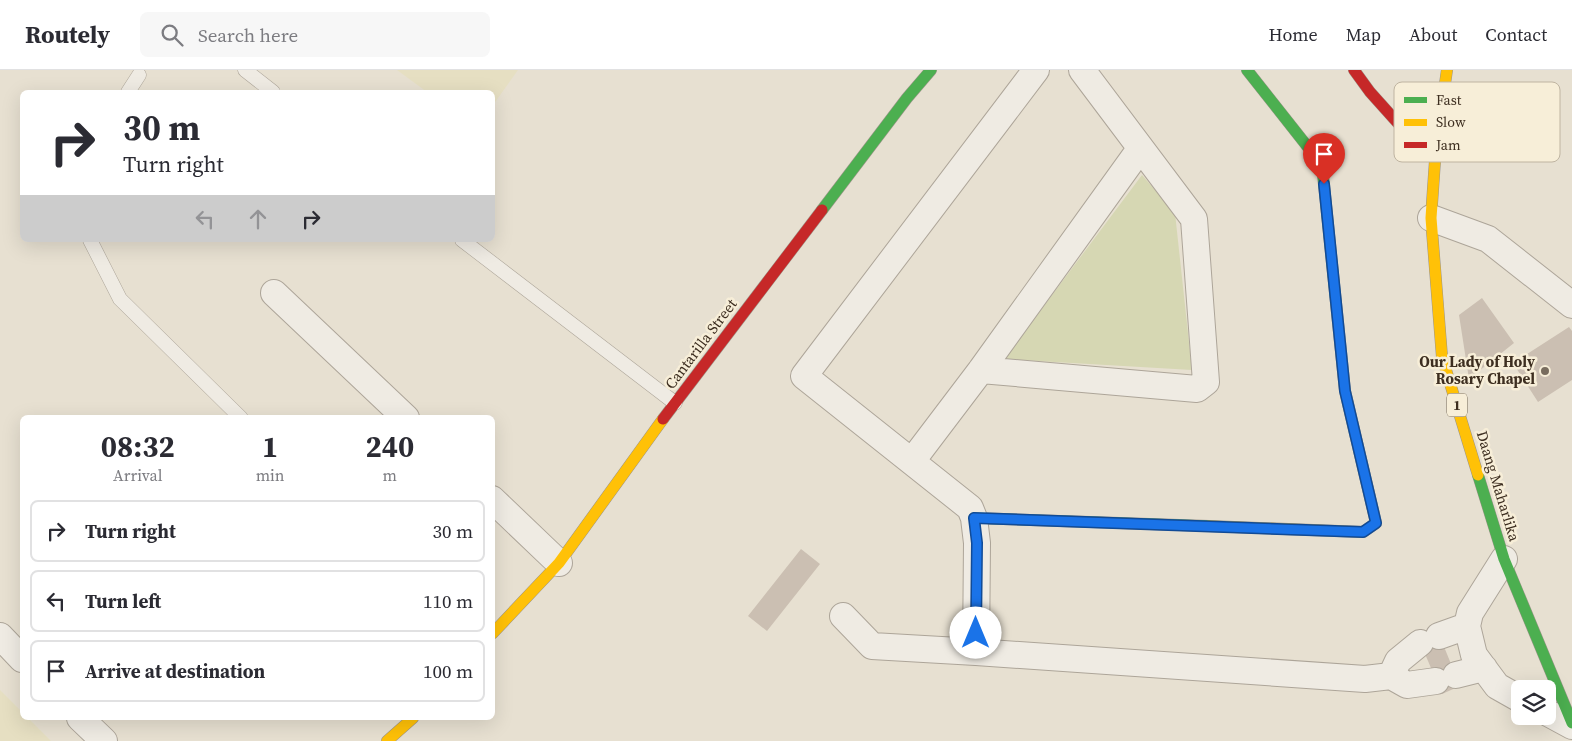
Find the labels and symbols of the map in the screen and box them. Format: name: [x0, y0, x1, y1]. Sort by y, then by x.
legend: [1394, 82, 1560, 162]
text: Fast: [1436, 90, 1462, 110]
text: Slow: [1436, 112, 1466, 132]
pin: [1303, 133, 1345, 184]
text: Jam: [1435, 135, 1461, 155]
street label: Cantarilla Street: [660, 294, 742, 393]
place label: Our Lady of Holy Rosary Chapel: [1419, 351, 1535, 389]
marker: Our Lady of Holy Rosary Chapel: [1539, 365, 1551, 377]
road number: 1: [1447, 394, 1467, 416]
street label: Daang Maharlika: [1472, 428, 1525, 544]
position arrow: [949, 606, 1001, 658]

